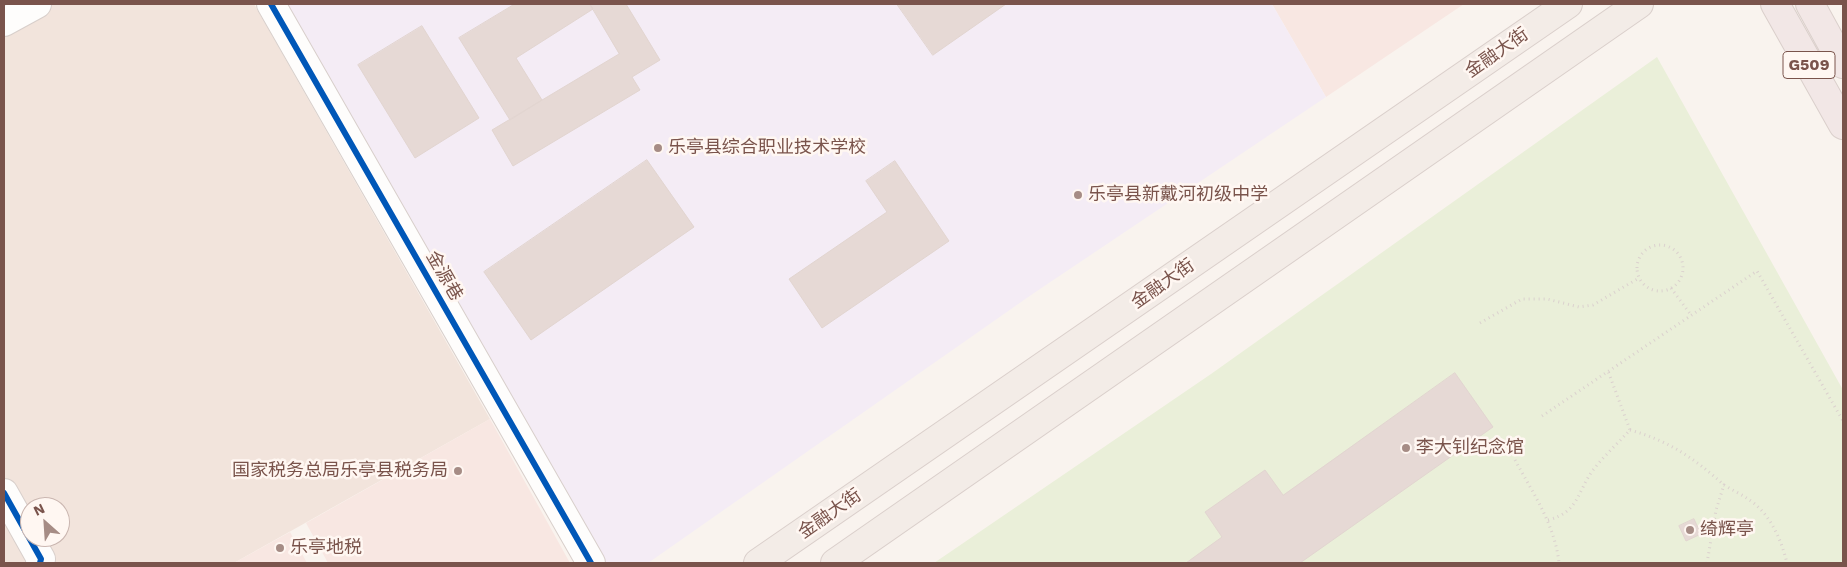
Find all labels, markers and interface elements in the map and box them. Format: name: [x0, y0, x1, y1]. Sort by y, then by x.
street label: 金融大街: [1461, 24, 1533, 82]
road number: G509: [1783, 52, 1835, 78]
place label: 乐亭县综合职业技术学校: [668, 137, 866, 159]
marker: 乐亭县综合职业技术学校: [652, 142, 664, 154]
place label: 乐亭县新戴河初级中学: [1088, 184, 1268, 206]
marker: 乐亭县新戴河初级中学: [1072, 189, 1084, 201]
street label: 金源巷: [421, 247, 467, 305]
street label: 金融大街: [1127, 255, 1199, 313]
place label: 李大钊纪念馆: [1416, 437, 1524, 459]
marker: 李大钊纪念馆: [1400, 442, 1412, 454]
place label: 国家税务总局乐亭县税务局: [232, 460, 448, 482]
marker: 国家税务总局乐亭县税务局: [452, 465, 464, 477]
street label: 金融大街: [794, 485, 866, 543]
north arrow: [20, 497, 70, 547]
text: N: [31, 500, 47, 519]
place label: 绮辉亭: [1700, 519, 1754, 541]
marker: 绮辉亭: [1684, 524, 1696, 536]
place label: 乐亭地税: [290, 537, 362, 559]
marker: 乐亭地税: [274, 542, 286, 554]

